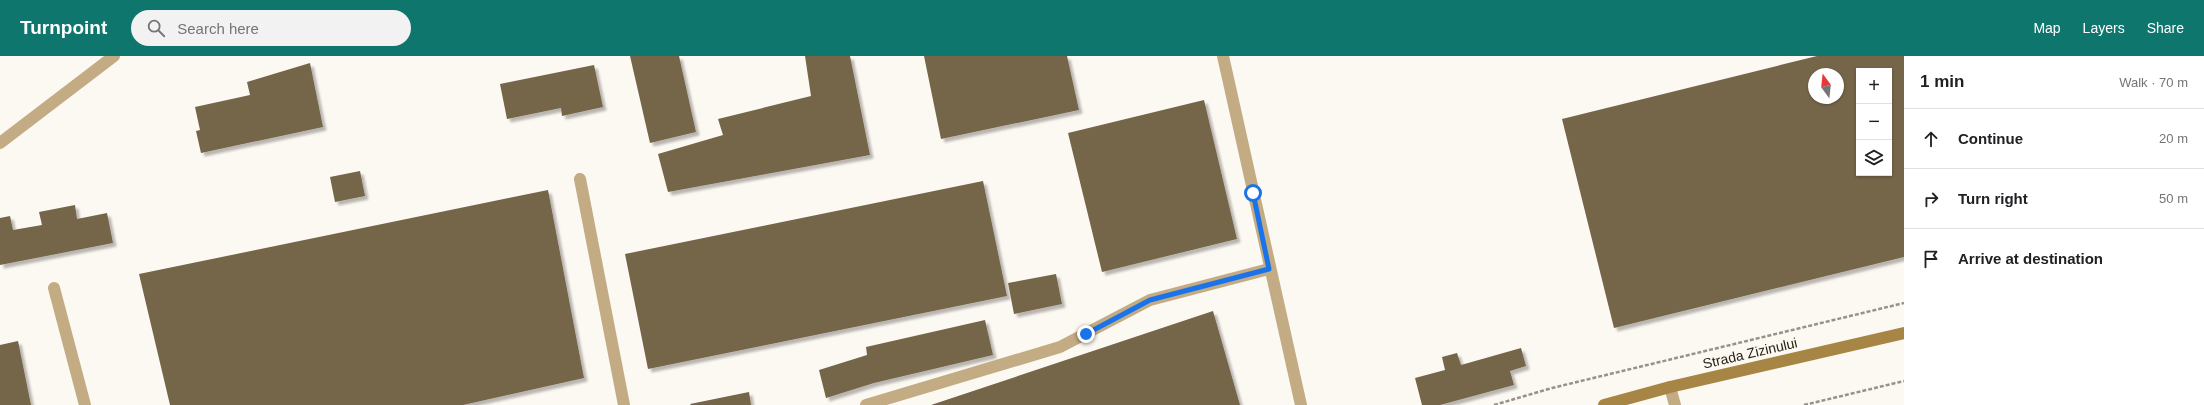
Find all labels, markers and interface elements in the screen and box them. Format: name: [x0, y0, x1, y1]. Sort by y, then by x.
search box: [131, 10, 411, 46]
text: Turnpoint: [20, 17, 107, 38]
icon: search: [145, 17, 167, 39]
text: Search here: [177, 20, 259, 37]
text: Map: [2033, 20, 2061, 36]
text: Layers: [2083, 20, 2125, 36]
text: Share: [2147, 20, 2184, 36]
north arrow: [1808, 68, 1844, 104]
map controls: [1856, 68, 1892, 176]
button: +: [1856, 68, 1892, 104]
text: 1 min: [1920, 72, 1964, 91]
text: Walk · 70 m: [2119, 75, 2188, 90]
button: −: [1856, 104, 1892, 140]
icon: ahead: [1920, 128, 1942, 150]
text: Continue: [1958, 130, 2023, 147]
text: 20 m: [2159, 131, 2188, 146]
button: layers: [1856, 140, 1892, 176]
route start: [1244, 184, 1262, 202]
icon: right: [1920, 188, 1942, 210]
text: Turn right: [1958, 190, 2028, 207]
text: 50 m: [2159, 191, 2188, 206]
icon: arrive: [1920, 248, 1942, 270]
text: Arrive at destination: [1958, 250, 2103, 267]
route end: [1077, 325, 1095, 343]
street label: Strada Zizinului: [1701, 334, 1799, 372]

